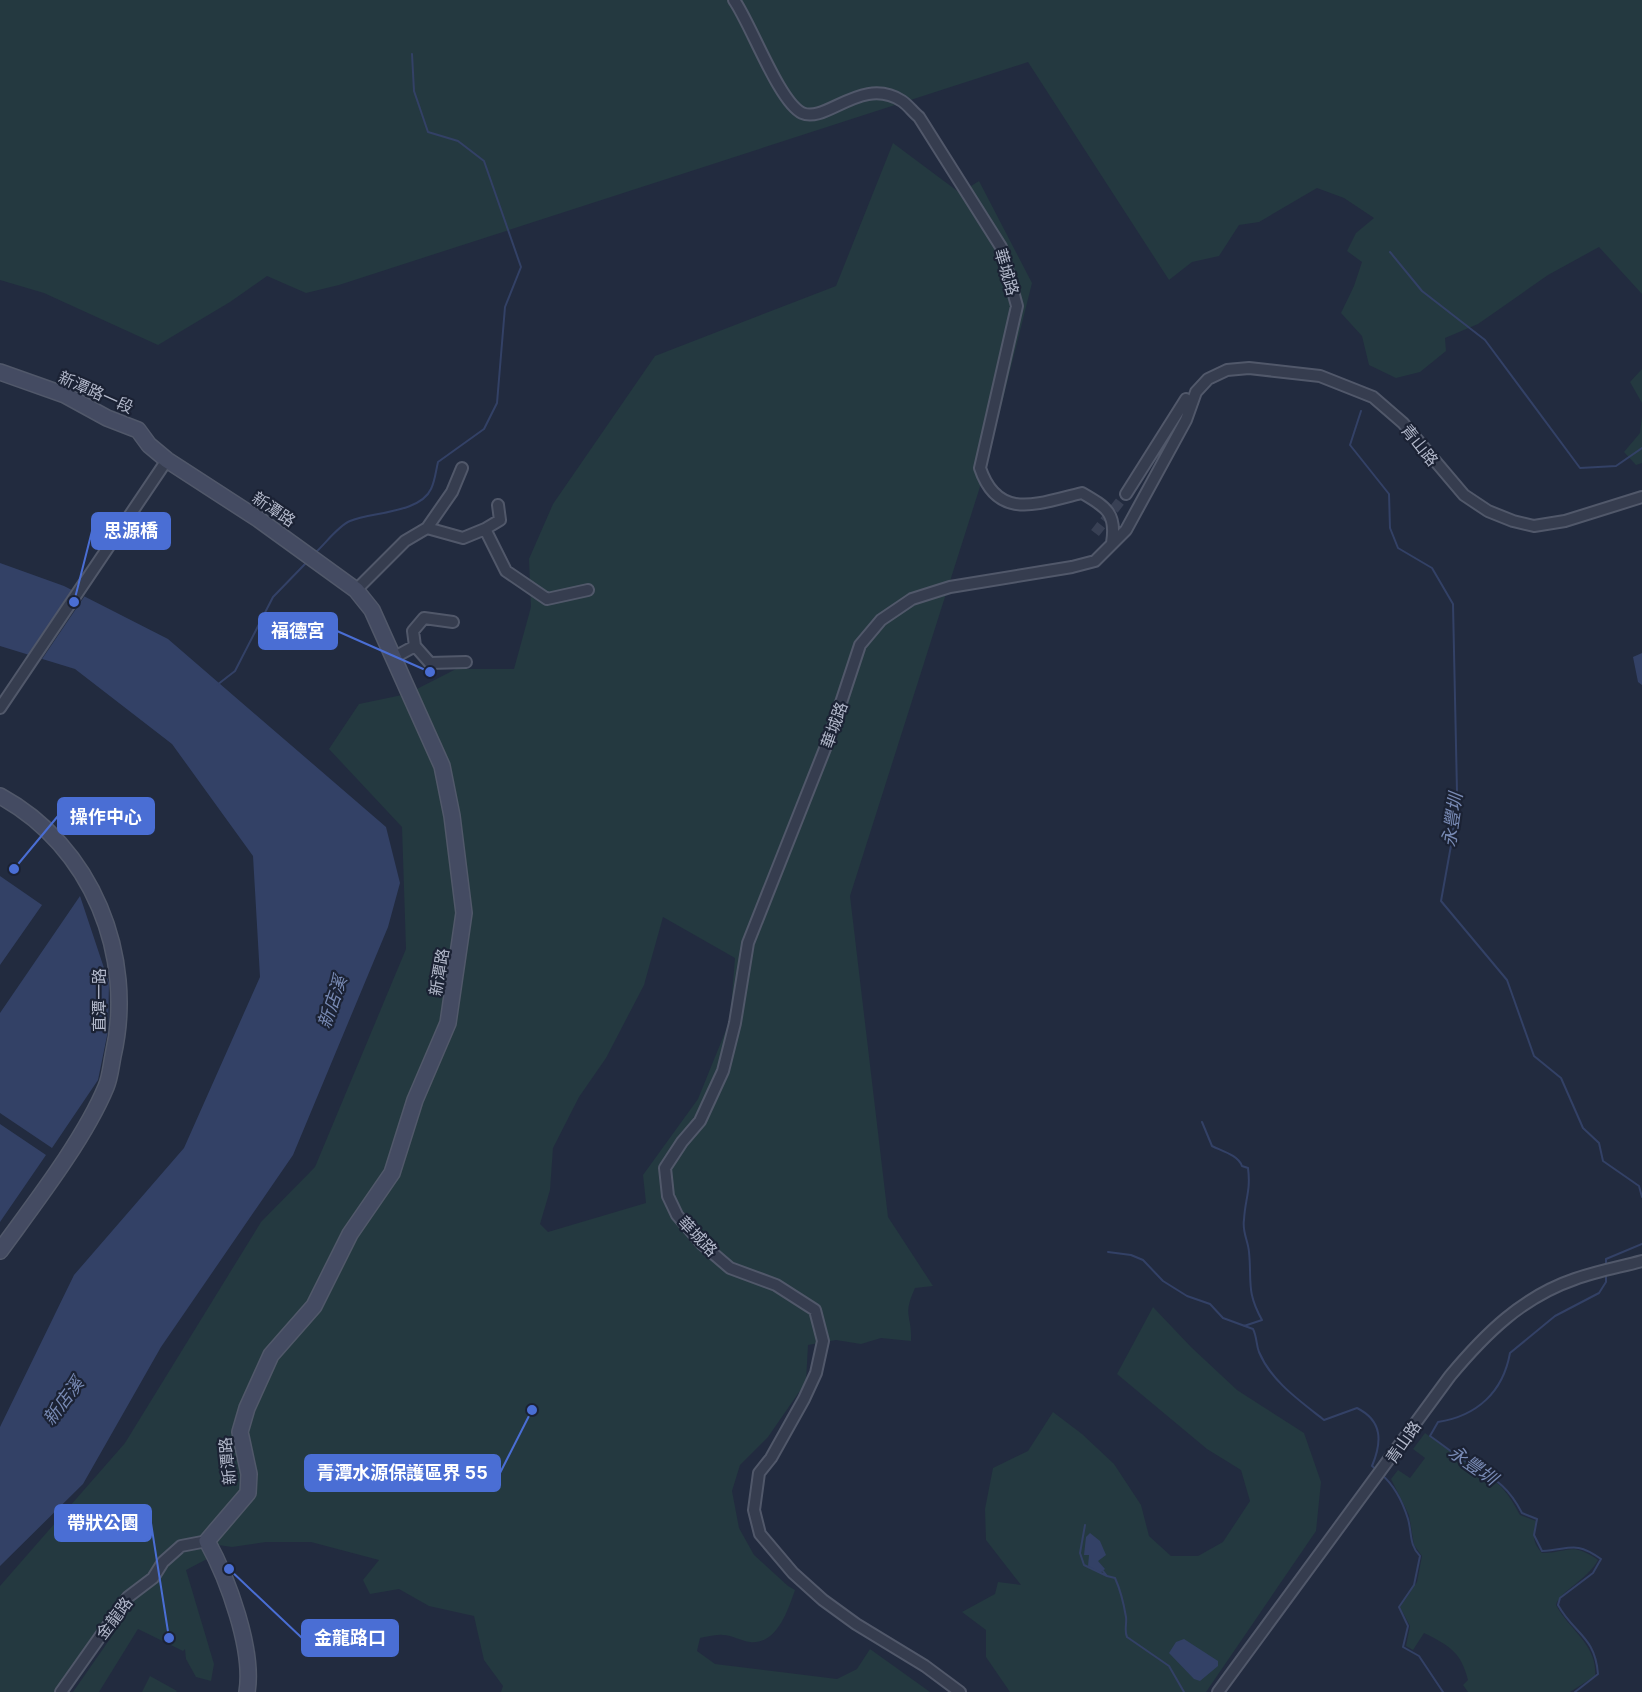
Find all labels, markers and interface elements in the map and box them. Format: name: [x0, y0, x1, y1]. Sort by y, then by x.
street label: 華城路: [991, 246, 1023, 298]
street label: 新潭路一段: [55, 367, 137, 417]
street label: 青山路: [1397, 420, 1443, 470]
street label: 新潭路: [249, 487, 299, 531]
callout: 思源橋: [92, 513, 170, 549]
text: 思源橋: [104, 520, 158, 541]
callout: 福德宮: [259, 613, 337, 649]
text: 福德宮: [271, 620, 325, 641]
street label: 華城路: [816, 699, 852, 751]
water label: 永豐圳: [1438, 789, 1467, 848]
callout: 操作中心: [58, 798, 154, 834]
text: 操作中心: [70, 806, 142, 827]
street label: 新潭路: [425, 947, 453, 997]
street label: 直潭一路: [89, 968, 109, 1032]
water label: 新店溪: [313, 970, 352, 1031]
street label: 華城路: [674, 1212, 722, 1260]
water label: 新店溪: [38, 1371, 89, 1429]
street label: 青山路: [1381, 1417, 1425, 1467]
street label: 新潭路: [215, 1436, 239, 1486]
water label: 永豐圳: [1445, 1441, 1504, 1491]
callout: 青潭水源保護區界 55: [305, 1455, 500, 1491]
text: 青潭水源保護區界 55: [316, 1462, 488, 1483]
callout: 帶狀公園: [55, 1505, 151, 1541]
text: 帶狀公園: [67, 1512, 139, 1533]
street label: 金龍路: [92, 1593, 136, 1643]
callout: 金龍路口: [302, 1620, 398, 1656]
text: 金龍路口: [314, 1627, 386, 1648]

